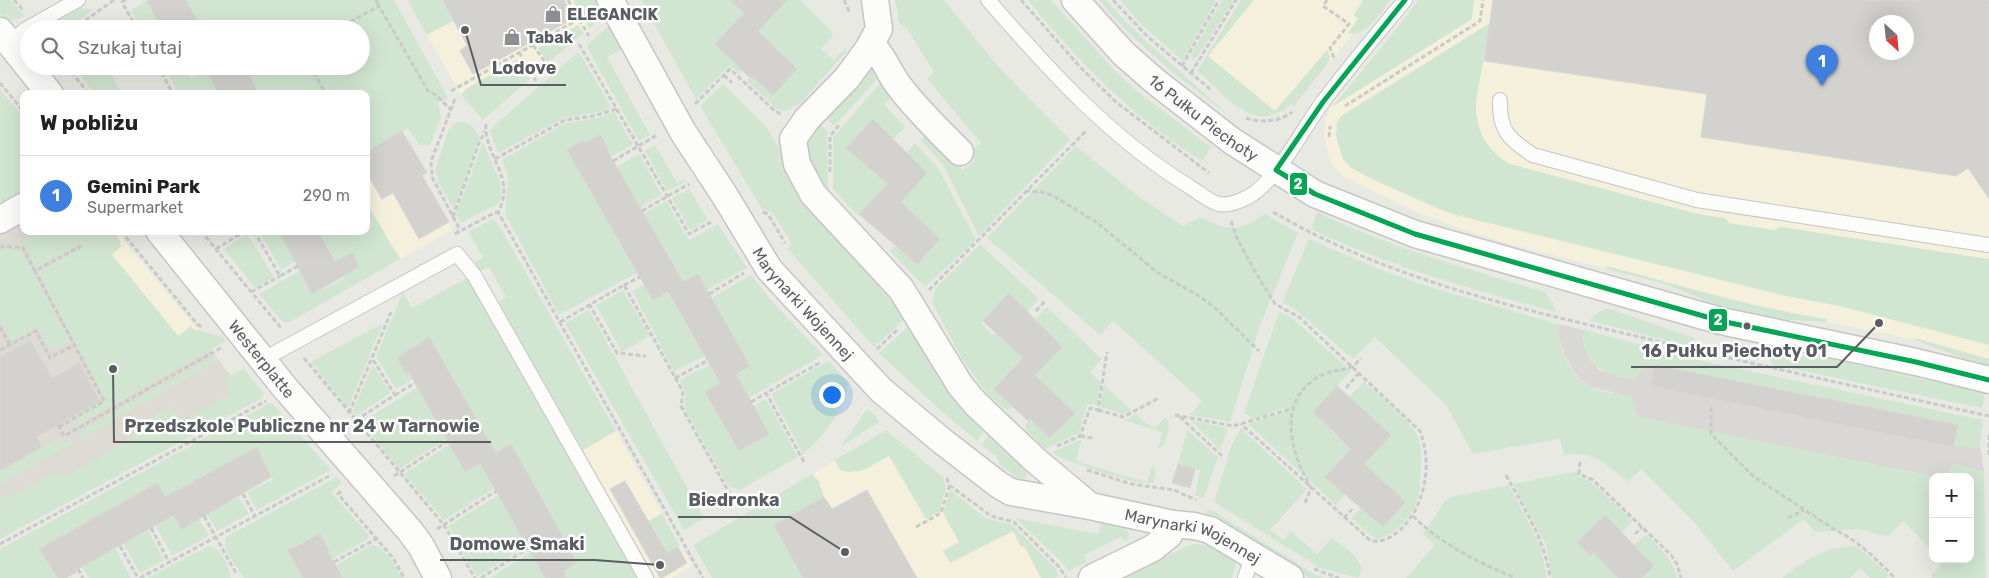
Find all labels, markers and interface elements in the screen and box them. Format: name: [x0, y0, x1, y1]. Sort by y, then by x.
shop icon: ELEGANCIK: [543, 4, 563, 24]
place label: ELEGANCIK: [567, 5, 659, 24]
north arrow: [1869, 15, 1914, 60]
search box: [20, 20, 370, 75]
shop icon: Tabak: [502, 27, 522, 47]
place label: Tabak: [526, 28, 574, 47]
icon: search: [38, 34, 66, 62]
text: Szukaj tutaj: [78, 36, 182, 59]
pin: 1: [1806, 45, 1838, 86]
callout: Lodove: [481, 52, 566, 85]
text: Lodove: [492, 57, 557, 79]
street label: 16 Pułku Piechoty: [1144, 71, 1262, 165]
text: W pobliżu: [40, 110, 138, 135]
line badge: 2: [1289, 172, 1308, 196]
text: Gemini Park: [87, 175, 200, 198]
text: 2: [1293, 176, 1303, 193]
text: 1: [52, 186, 60, 205]
text: 290 m: [303, 186, 350, 205]
text: Supermarket: [87, 198, 183, 217]
street label: Marynarki Wojennej: [748, 244, 857, 364]
line badge: 2: [1708, 308, 1728, 332]
text: 2: [1713, 312, 1723, 329]
street label: Westerplatte: [224, 316, 298, 402]
unlabelled marker: [1742, 321, 1752, 331]
callout: 16 Pułku Piechoty 01: [1631, 334, 1837, 367]
text: 16 Pułku Piechoty 01: [1641, 340, 1827, 362]
your location: [819, 382, 845, 408]
callout: Przedszkole Publiczne nr 24 w Tarnowie: [114, 409, 491, 442]
text: Przedszkole Publiczne nr 24 w Tarnowie: [124, 415, 480, 437]
map controls: [1929, 473, 1974, 563]
button: +: [1929, 473, 1974, 518]
callout: Biedronka: [678, 484, 790, 517]
text: Biedronka: [688, 489, 780, 511]
street label: Marynarki Wojennej: [1123, 505, 1264, 568]
button: −: [1929, 518, 1974, 563]
callout: Domowe Smaki: [440, 527, 595, 560]
text: Domowe Smaki: [449, 533, 585, 555]

